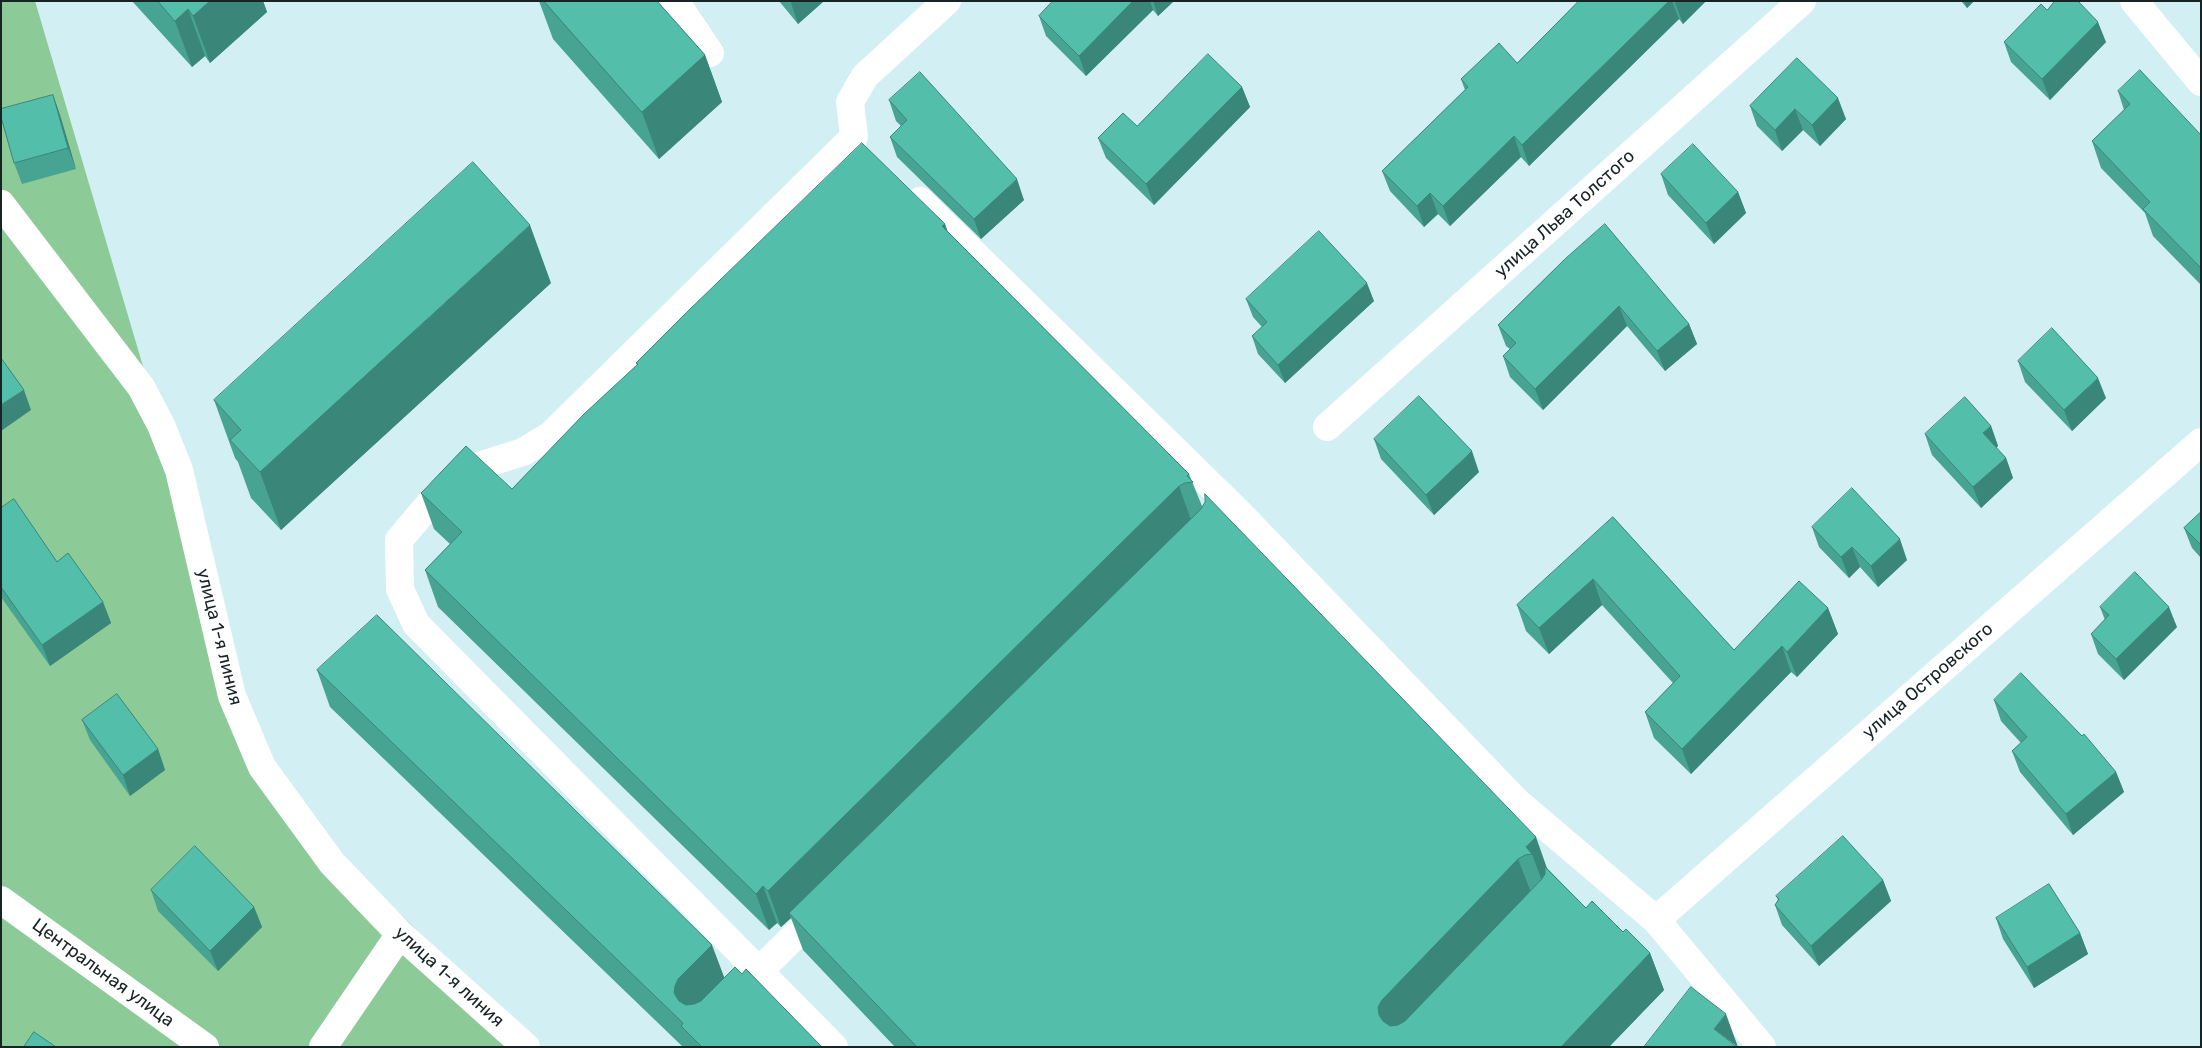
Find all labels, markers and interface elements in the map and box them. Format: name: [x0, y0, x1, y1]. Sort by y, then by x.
street label: улица Льва Толстого: [1491, 146, 1639, 282]
street label: улица 1-я линия: [192, 566, 246, 708]
street label: улица Островского: [1858, 618, 1998, 744]
street label: Центральная улица: [28, 914, 178, 1032]
street label: улица 1-я линия: [390, 922, 508, 1032]

